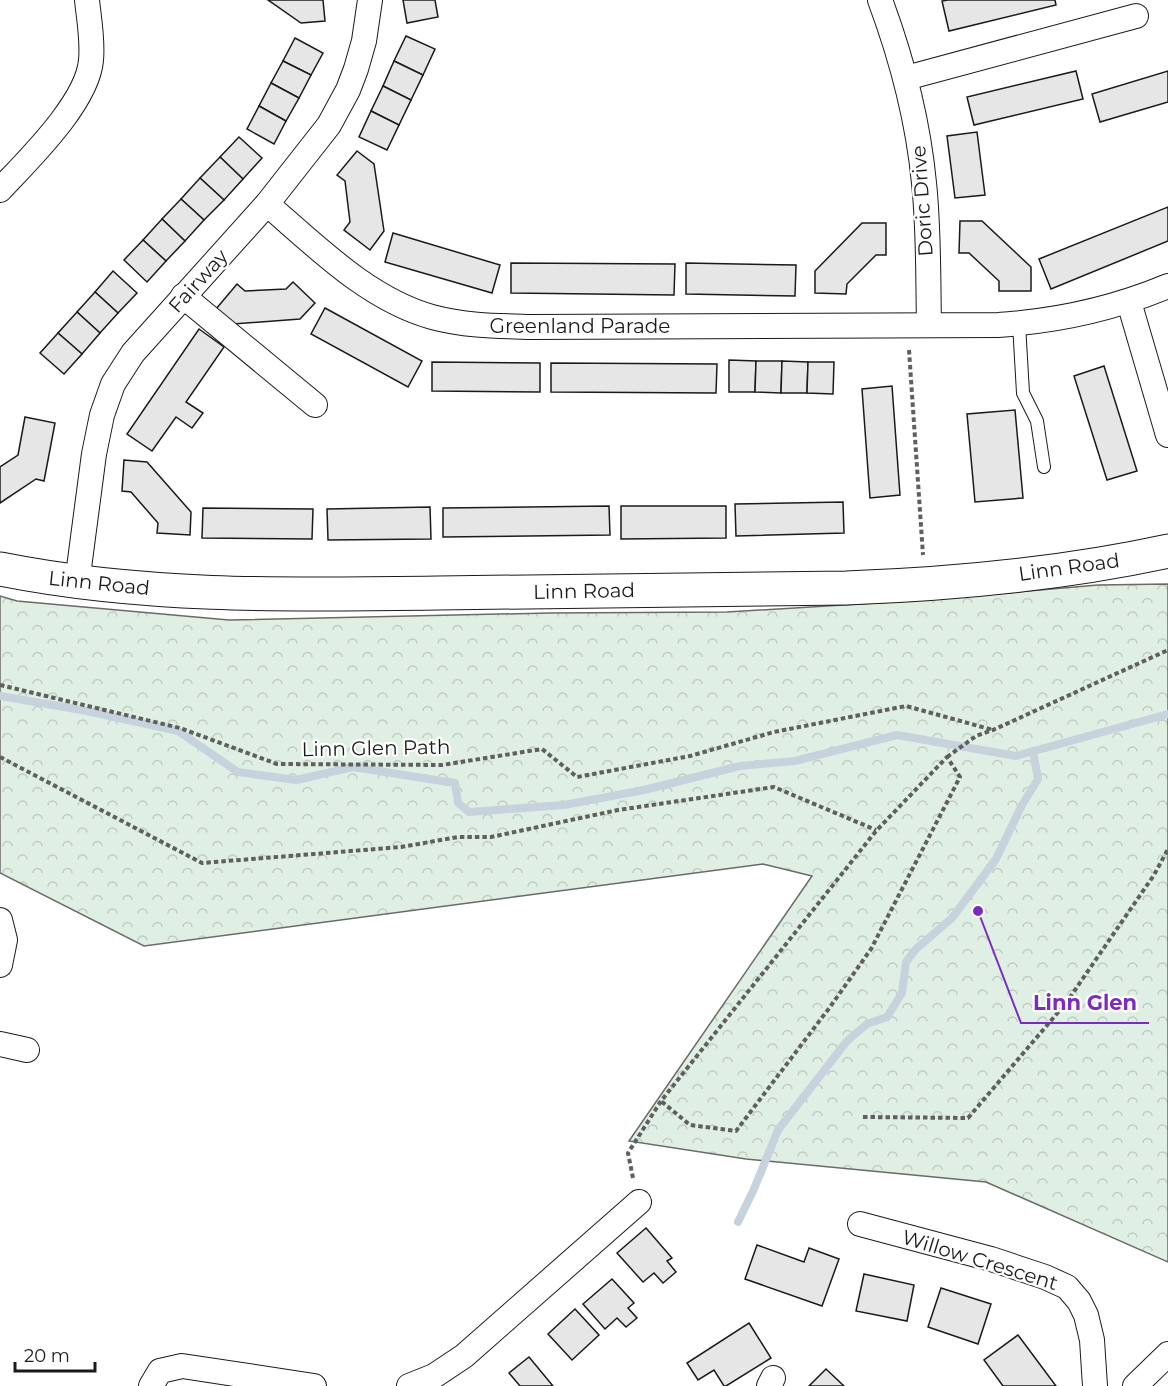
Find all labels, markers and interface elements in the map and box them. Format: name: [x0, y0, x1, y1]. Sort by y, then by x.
street label: Doric Drive: [906, 145, 938, 257]
street label: Fairway: [163, 244, 233, 318]
street label: Greenland Parade: [490, 314, 670, 338]
street label: Linn Road: [1017, 548, 1121, 586]
street label: Linn Road: [47, 566, 151, 600]
street label: Linn Road: [533, 578, 635, 604]
street label: Linn Glen Path: [301, 735, 451, 761]
callout: Linn Glen: [1021, 984, 1149, 1023]
text: Linn Glen: [1033, 990, 1137, 1015]
street label: Willow Crescent: [899, 1225, 1061, 1295]
scale bar: [15, 1335, 94, 1373]
text: 20 m: [24, 1345, 70, 1367]

